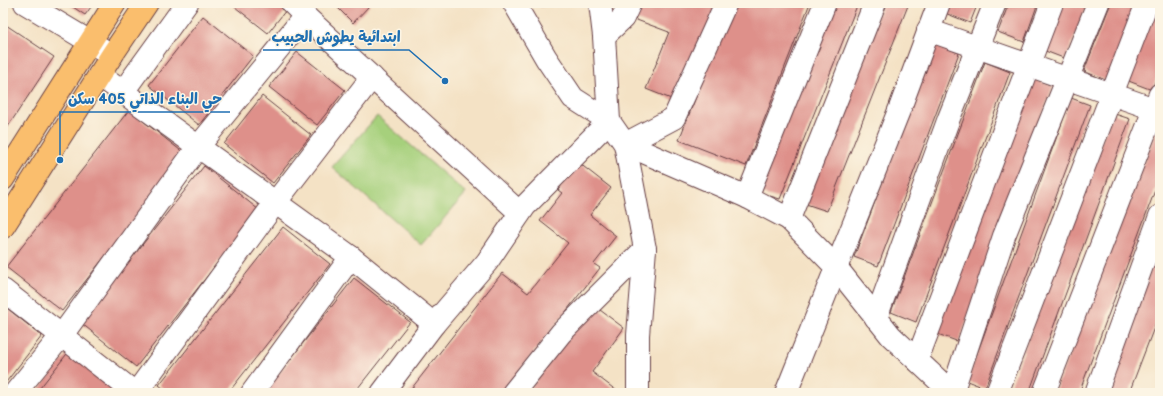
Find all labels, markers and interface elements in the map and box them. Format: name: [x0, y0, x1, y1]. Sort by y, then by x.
callout: ابتدائية يطوش الحبيب: [263, 23, 409, 50]
text: ابتدائية يطوش الحبيب: [271, 28, 401, 47]
callout: حي البناء الذاتي 405 سكن: [60, 85, 230, 112]
text: حي البناء الذاتي 405 سكن: [68, 90, 222, 113]

